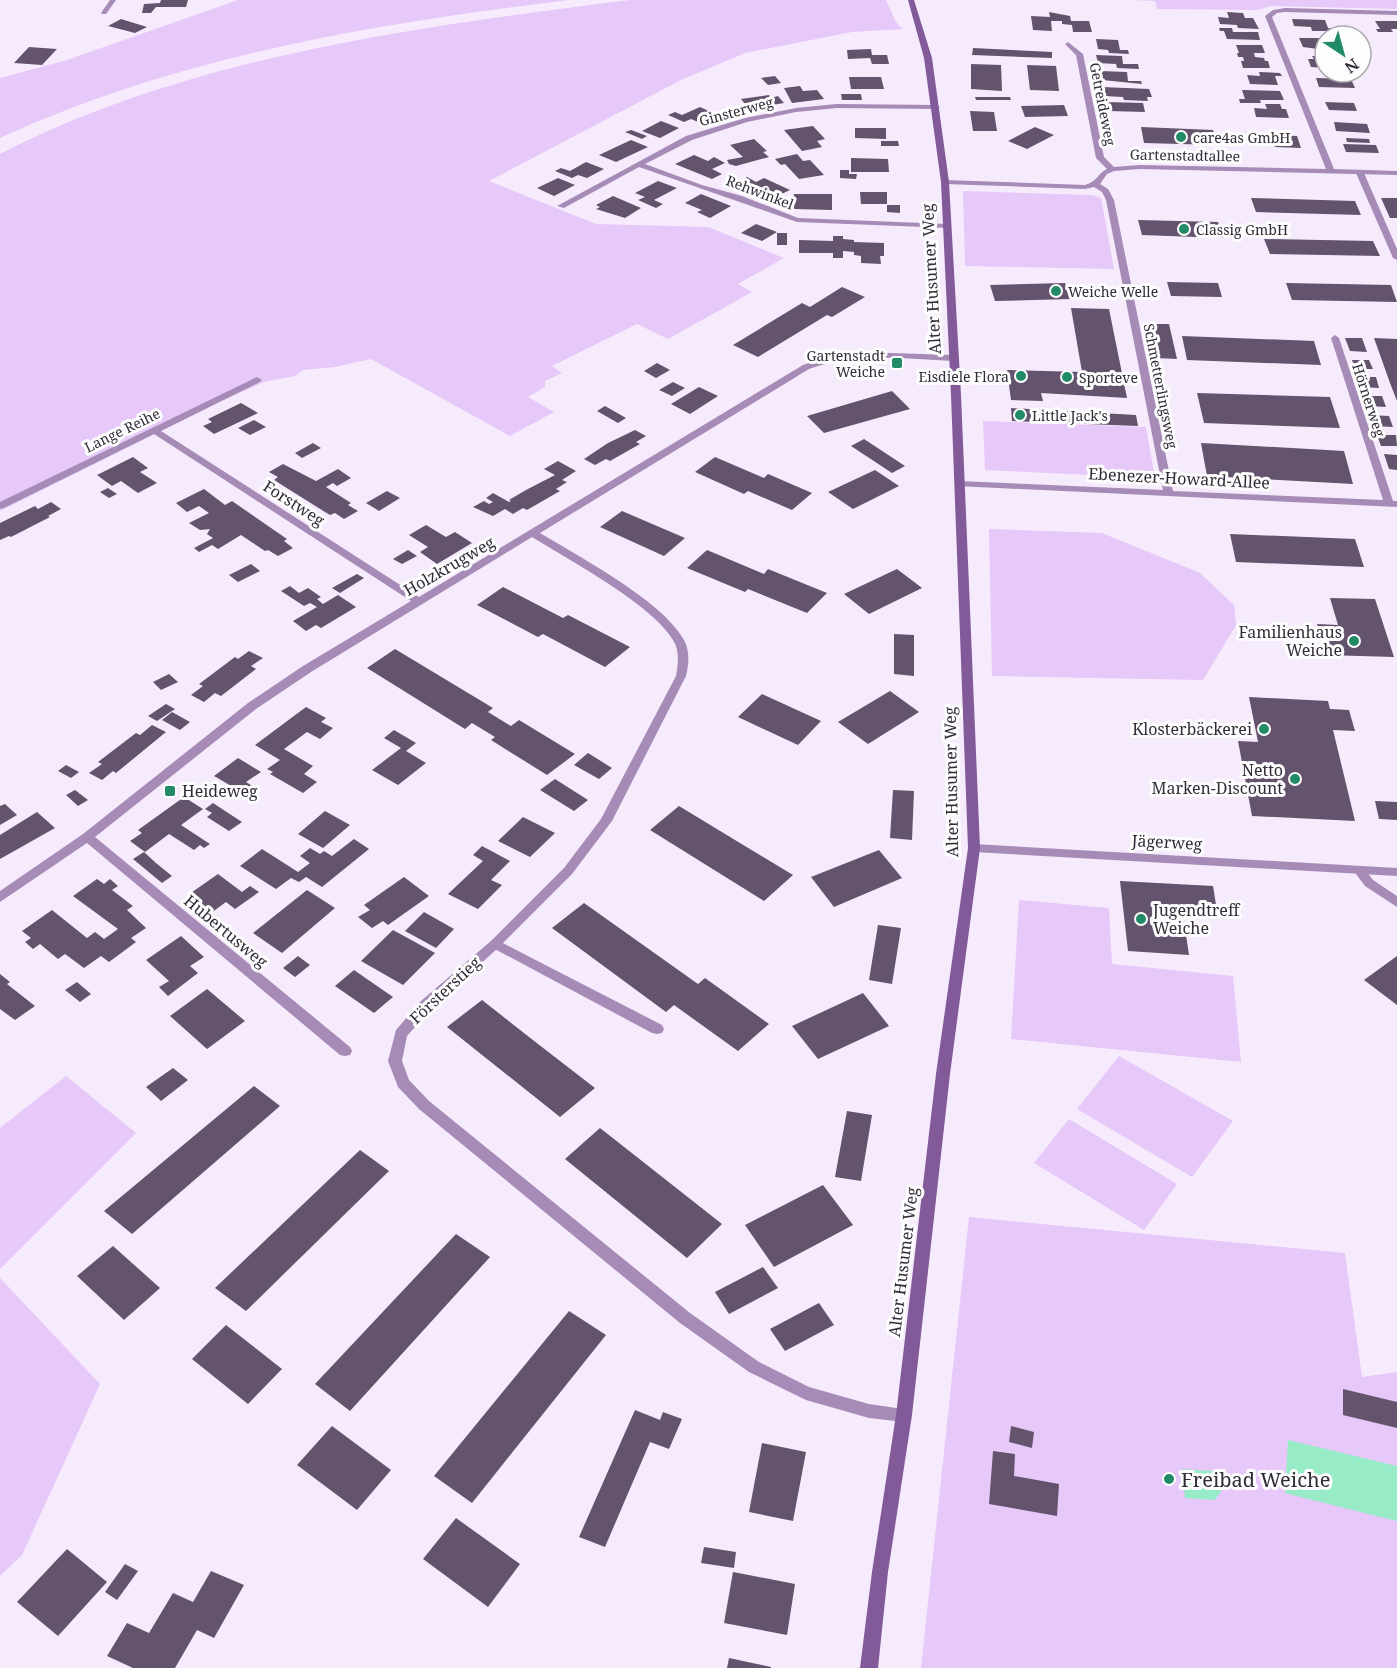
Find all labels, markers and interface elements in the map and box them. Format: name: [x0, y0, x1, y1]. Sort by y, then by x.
north arrow: [1313, 24, 1373, 84]
text: N: [1340, 54, 1363, 79]
street label: Getreideweg: [1086, 61, 1120, 148]
street label: Ginsterweg: [697, 92, 776, 130]
place label: care4as GmbH: [1193, 128, 1290, 147]
marker: care4as GmbH: [1174, 130, 1188, 144]
street label: Gartenstadtallee: [1130, 145, 1240, 165]
street label: Rehwinkel: [724, 170, 797, 214]
street label: Alter Husumer Weg: [916, 203, 946, 355]
place label: Classig GmbH: [1196, 220, 1288, 239]
marker: Classig GmbH: [1177, 222, 1191, 236]
place label: Weiche Welle: [1068, 282, 1158, 301]
marker: Weiche Welle: [1049, 284, 1063, 298]
street label: Schmetterlingsweg: [1140, 322, 1183, 451]
place label: Gartenstadt Weiche: [806, 346, 885, 381]
marker: Gartenstadt Weiche: [890, 356, 904, 370]
street label: Hörnerweg: [1348, 361, 1390, 440]
place label: Eisdiele Flora: [919, 367, 1009, 386]
place label: Sporteve: [1079, 368, 1138, 387]
marker: Eisdiele Flora: [1014, 369, 1028, 383]
marker: Sporteve: [1060, 370, 1074, 384]
street label: Lange Reihe: [81, 404, 163, 456]
place label: Little Jack's: [1032, 406, 1108, 425]
marker: Little Jack's: [1013, 408, 1027, 422]
street label: Ebenezer-Howard-Allee: [1088, 462, 1270, 494]
street label: Forstweg: [259, 475, 329, 531]
street label: Holzkrugweg: [399, 531, 499, 601]
place label: Familienhaus Weiche: [1238, 621, 1342, 661]
marker: Familienhaus Weiche: [1347, 634, 1361, 648]
street label: Alter Husumer Weg: [939, 706, 963, 858]
place label: Klosterbäckerei: [1132, 718, 1252, 740]
marker: Klosterbäckerei: [1257, 722, 1271, 736]
place label: Netto Marken-Discount: [1151, 759, 1283, 799]
marker: Netto Marken-Discount: [1288, 772, 1302, 786]
place label: Heideweg: [182, 780, 258, 802]
marker: Heideweg: [163, 784, 177, 798]
street label: Jägerweg: [1130, 829, 1203, 855]
street label: Hubertusweg: [180, 890, 273, 973]
place label: Jugendtreff Weiche: [1152, 899, 1241, 939]
marker: Jugendtreff Weiche: [1134, 912, 1148, 926]
street label: Försterstieg: [405, 951, 486, 1029]
street label: Alter Husumer Weg: [883, 1185, 923, 1338]
place label: Freibad Weiche: [1181, 1466, 1330, 1493]
marker: Freibad Weiche: [1162, 1472, 1176, 1486]

